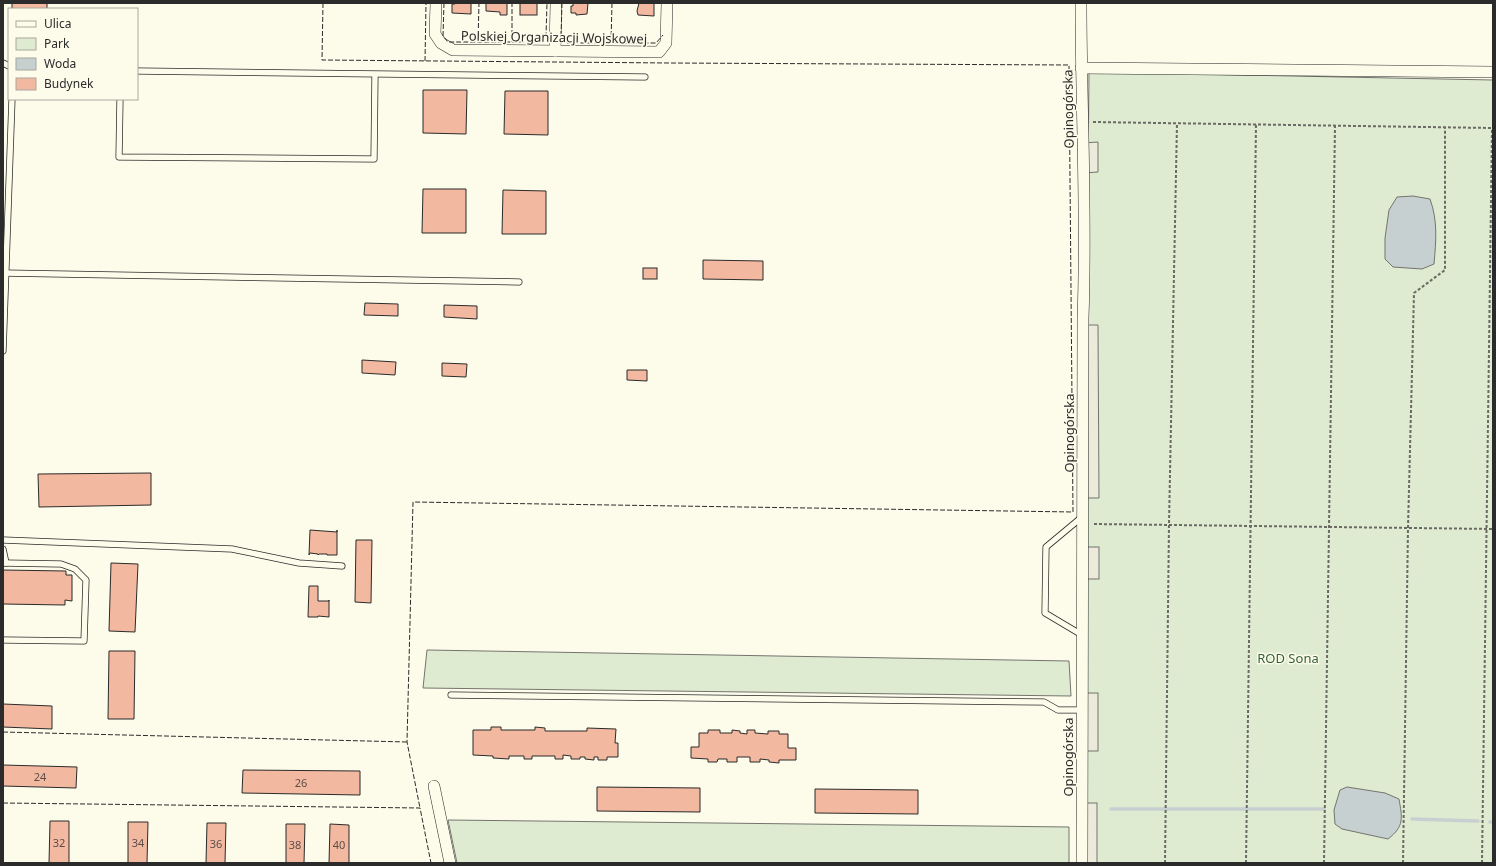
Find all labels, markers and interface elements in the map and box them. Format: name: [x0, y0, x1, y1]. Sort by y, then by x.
legend: [8, 8, 138, 100]
text: Ulica: [44, 15, 71, 32]
street label: Polskiej Organizacji Wojskowej: [461, 26, 647, 48]
text: Park: [44, 35, 70, 52]
text: Woda: [44, 55, 76, 72]
street label: Opinogórska: [1058, 69, 1078, 149]
text: Budynek: [44, 75, 94, 92]
street label: Opinogórska: [1060, 393, 1078, 473]
park label: ROD Sona: [1257, 649, 1319, 667]
street label: Opinogórska: [1059, 717, 1077, 797]
house number: 24: [34, 769, 47, 784]
house number: 26: [295, 775, 307, 790]
house number: 32: [53, 835, 65, 850]
house number: 34: [132, 835, 145, 850]
house number: 36: [210, 836, 222, 851]
house number: 38: [289, 837, 301, 852]
house number: 40: [333, 837, 345, 852]

